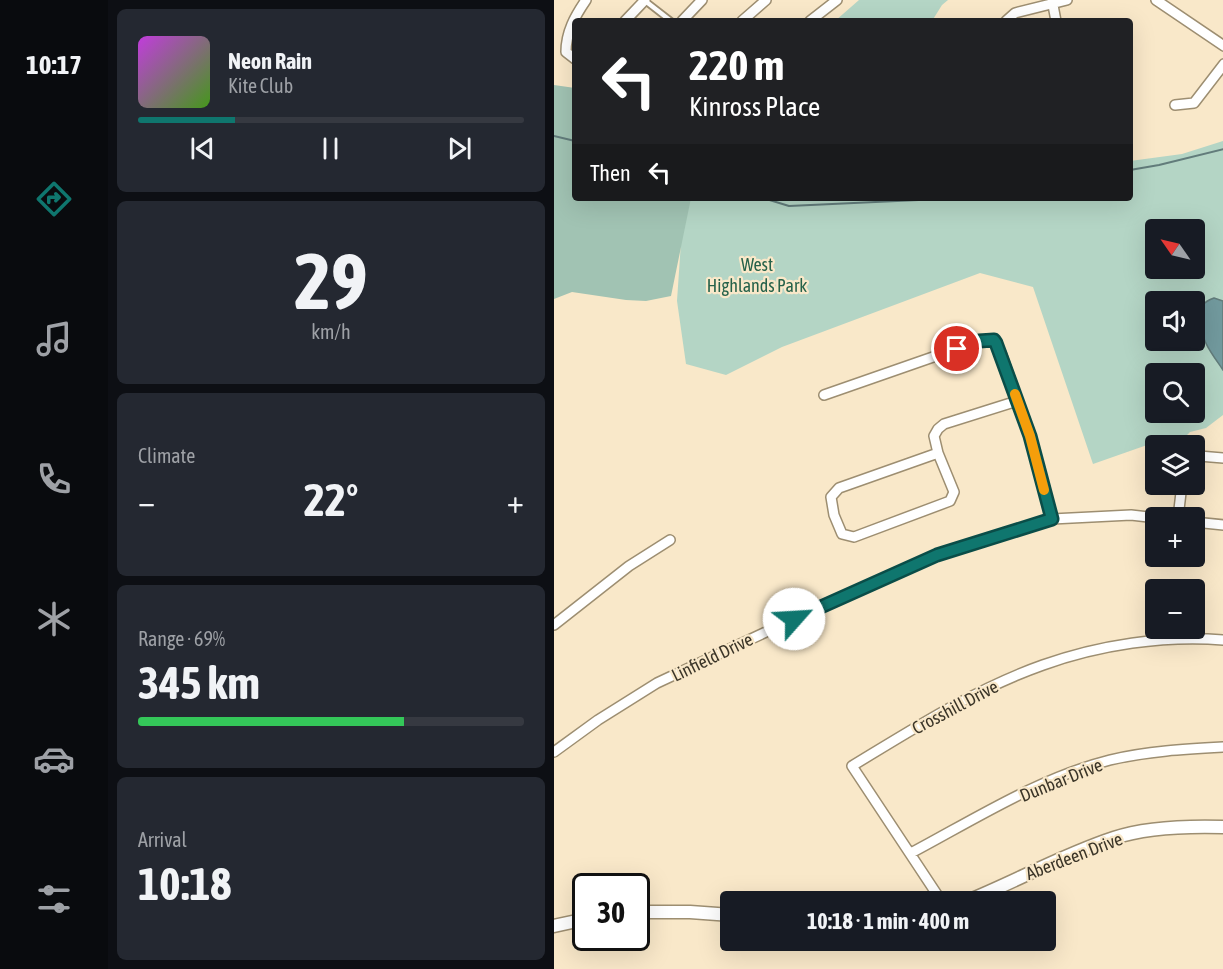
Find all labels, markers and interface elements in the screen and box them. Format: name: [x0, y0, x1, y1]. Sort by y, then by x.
text: 220 m: [689, 41, 784, 89]
icon: left: [590, 42, 668, 120]
text: Neon Rain: [228, 48, 312, 74]
text: 10:17: [26, 49, 82, 80]
text: Kite Club: [228, 74, 293, 97]
text: Kinross Place: [689, 91, 820, 122]
icon: previous: [186, 132, 219, 165]
icon: pause: [314, 132, 347, 165]
icon: next: [443, 132, 476, 165]
icon: left: [643, 156, 676, 189]
text: Then: [590, 160, 631, 186]
icon: directions: [33, 178, 75, 220]
north arrow: [1145, 219, 1205, 279]
map controls: [1145, 219, 1205, 639]
text: 29: [294, 236, 368, 326]
park label: West Highlands Park: [707, 254, 807, 296]
button: sound: [1145, 291, 1205, 351]
icon: music: [33, 318, 75, 360]
text: km/h: [311, 320, 351, 343]
pin: [931, 323, 982, 374]
icon: arrive: [940, 332, 973, 365]
button: search: [1145, 363, 1205, 423]
button: layers: [1145, 435, 1205, 495]
text: Climate: [138, 444, 195, 467]
icon: phone: [33, 458, 75, 500]
text: 22°: [304, 474, 358, 526]
text: −: [138, 482, 155, 520]
text: +: [507, 482, 524, 520]
button: +: [1145, 507, 1205, 567]
button: −: [1145, 579, 1205, 639]
position arrow: [762, 587, 826, 651]
icon: climate: [33, 598, 75, 640]
text: Range · 69%: [138, 627, 225, 650]
street label: Linfield Drive: [668, 628, 756, 686]
text: 345 km: [138, 657, 260, 709]
street label: Crosshill Drive: [908, 676, 1002, 738]
icon: car: [33, 738, 75, 780]
street label: Dunbar Drive: [1017, 754, 1105, 806]
text: Arrival: [138, 828, 187, 851]
street label: Aberdeen Drive: [1023, 828, 1125, 884]
text: 10:18: [138, 858, 232, 910]
speed limit sign: 30: [572, 873, 650, 951]
icon: filters: [33, 878, 75, 920]
text: 10:18 · 1 min · 400 m: [807, 908, 969, 934]

